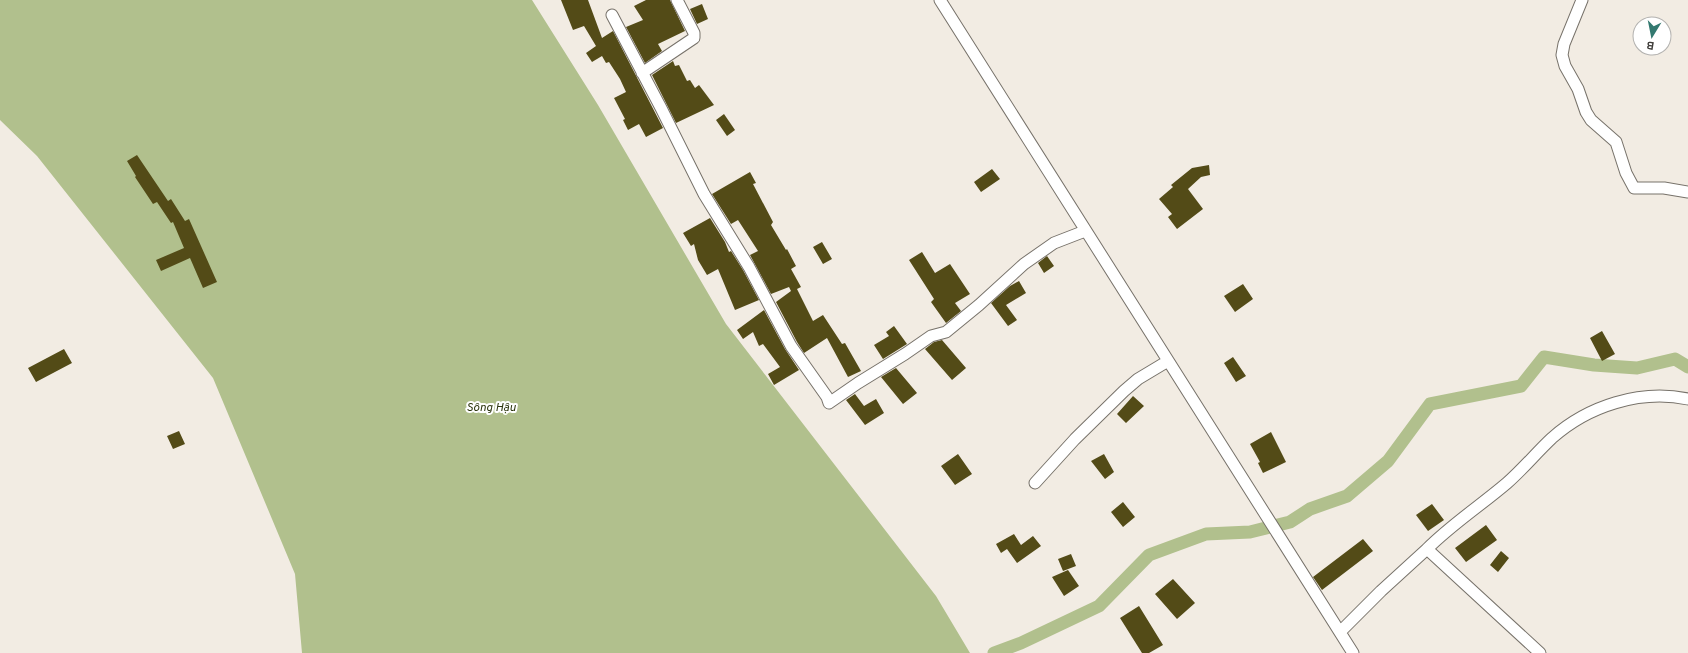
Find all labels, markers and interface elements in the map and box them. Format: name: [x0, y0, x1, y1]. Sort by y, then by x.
north arrow: [1632, 16, 1672, 56]
text: B: [1645, 37, 1655, 52]
water label: Sông Hậu: [466, 400, 516, 416]

